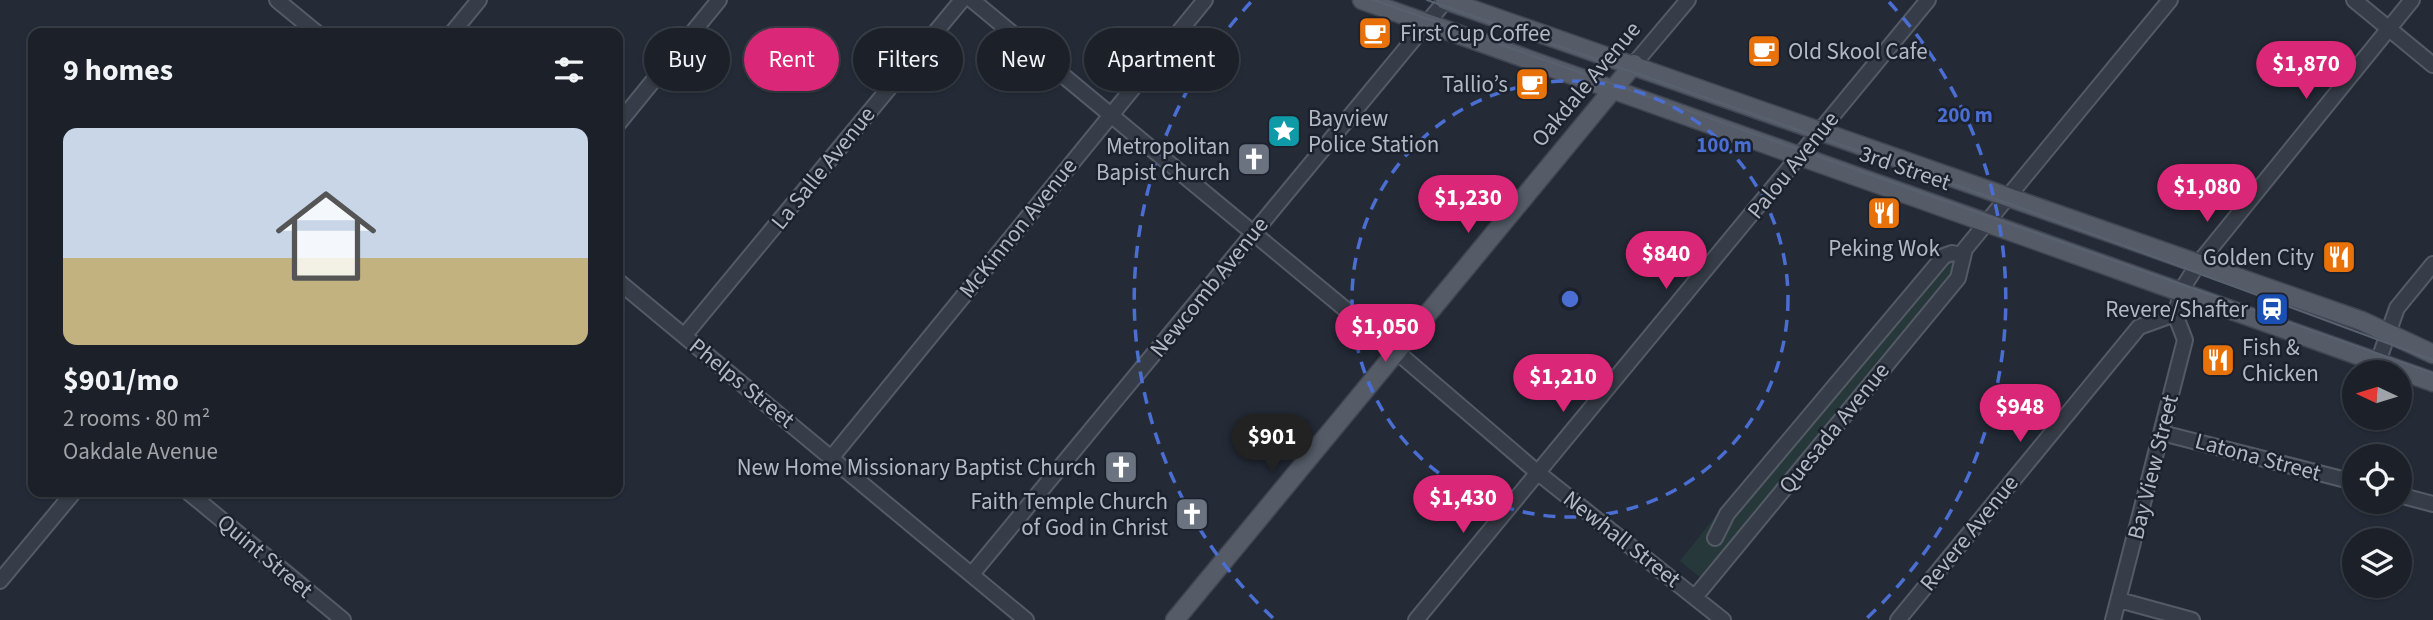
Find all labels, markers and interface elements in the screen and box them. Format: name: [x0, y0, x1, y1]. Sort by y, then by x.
cafe icon: First Cup Coffee: [1356, 14, 1394, 52]
street label: Oakdale Avenue: [1524, 14, 1648, 154]
place label: First Cup Coffee: [1400, 17, 1551, 50]
chip: Buy: [644, 28, 730, 91]
chip: Rent: [744, 28, 839, 91]
chip: Filters: [853, 28, 963, 91]
chip: New: [977, 28, 1070, 91]
chip: Apartment: [1084, 28, 1239, 91]
cafe icon: Old Skool Cafe: [1745, 32, 1783, 70]
place label: Old Skool Cafe: [1788, 35, 1928, 68]
pin: $1,870: [2249, 42, 2363, 101]
text: $1,870: [2272, 47, 2340, 80]
text: 9 homes: [63, 49, 173, 92]
icon: filters: [550, 51, 588, 89]
cafe icon: Tallio’s: [1513, 65, 1551, 103]
place label: Tallio’s: [1442, 68, 1508, 101]
street label: La Salle Avenue: [763, 99, 883, 237]
text: 200 m: [1937, 100, 1993, 130]
place label: Bayview Police Station: [1308, 102, 1439, 161]
street label: Palou Avenue: [1739, 104, 1847, 226]
place icon: Bayview Police Station: [1265, 112, 1303, 150]
place label: Metropolitan Bapist Church: [1096, 130, 1230, 189]
text: 100 m: [1696, 130, 1752, 160]
street label: 3rd Street: [1855, 137, 1955, 199]
church icon: Metropolitan Bapist Church: [1235, 140, 1273, 178]
street label: McKinnon Avenue: [951, 151, 1085, 305]
pin: $1,080: [2150, 164, 2264, 224]
text: $1,080: [2173, 170, 2241, 203]
icon: home: [263, 173, 389, 299]
pin: $1,230: [1411, 176, 1525, 235]
text: $1,230: [1434, 181, 1502, 214]
restaurant icon: Peking Wok: [1865, 194, 1903, 232]
street label: Newcomb Avenue: [1142, 210, 1276, 364]
pin: $840: [1625, 232, 1707, 291]
place label: Peking Wok: [1828, 232, 1940, 265]
text: $840: [1642, 237, 1690, 270]
restaurant icon: Golden City: [2320, 238, 2358, 276]
place label: Golden City: [2203, 241, 2314, 274]
centre of rings: [1558, 287, 1582, 311]
station icon: Revere/Shafter: [2253, 290, 2291, 328]
place label: Revere/Shafter: [2105, 293, 2249, 326]
pin: $1,050: [1328, 304, 1442, 364]
text: $1,050: [1351, 310, 1419, 343]
street label: Phelps Street: [682, 330, 802, 436]
place label: Fish & Chicken: [2242, 331, 2319, 390]
restaurant icon: Fish & Chicken: [2199, 341, 2237, 379]
pin: $1,210: [1506, 354, 1620, 414]
street label: Quesada Avenue: [1771, 355, 1897, 501]
text: $901/mo: [63, 359, 179, 402]
text: $1,210: [1529, 360, 1597, 393]
north arrow: [2342, 360, 2412, 430]
map controls: [2342, 360, 2412, 598]
pin: $948: [1979, 384, 2061, 444]
text: $948: [1996, 390, 2044, 423]
street label: Bay View Street: [2119, 391, 2187, 543]
text: 2 rooms · 80 m²: [63, 402, 210, 435]
pin: $901: [1231, 414, 1313, 474]
text: $901: [1248, 420, 1296, 453]
street label: Latona Street: [2192, 424, 2325, 490]
text: Oakdale Avenue: [63, 435, 218, 468]
button: locate: [2342, 444, 2412, 514]
church icon: New Home Missionary Baptist Church: [1102, 448, 1140, 486]
place label: New Home Missionary Baptist Church: [737, 451, 1096, 484]
street label: Revere Avenue: [1912, 468, 2026, 598]
pin: $1,430: [1406, 476, 1520, 535]
text: $1,430: [1429, 481, 1497, 514]
street label: Newhall Street: [1556, 483, 1688, 596]
place label: Faith Temple Church of God in Christ: [970, 485, 1168, 544]
church icon: Faith Temple Church of God in Christ: [1173, 495, 1211, 533]
street label: Quint Street: [210, 506, 320, 606]
button: layers: [2342, 528, 2412, 598]

